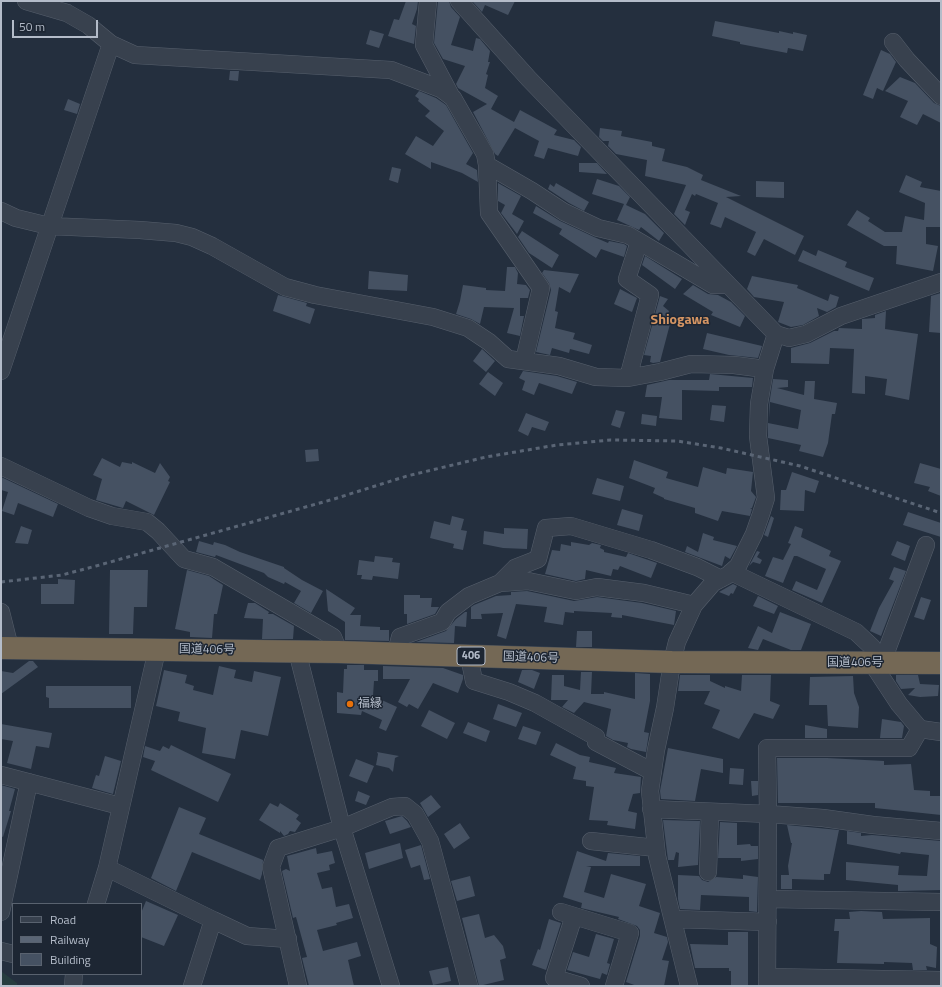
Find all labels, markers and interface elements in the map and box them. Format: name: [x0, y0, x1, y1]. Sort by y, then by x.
scale bar: [14, 12, 100, 38]
text: 50 m: [19, 17, 45, 36]
district label: Shiogawa: [651, 313, 709, 329]
street label: 国道406号: [179, 642, 235, 658]
road number: 406: [457, 647, 485, 665]
street label: 国道406号: [503, 650, 559, 666]
street label: 国道406号: [827, 656, 883, 670]
place label: 福縁: [358, 697, 382, 711]
marker: 福縁: [345, 699, 355, 709]
legend: [12, 903, 142, 975]
text: Road: [50, 910, 76, 929]
text: Railway: [50, 930, 90, 949]
text: Building: [50, 950, 91, 969]

